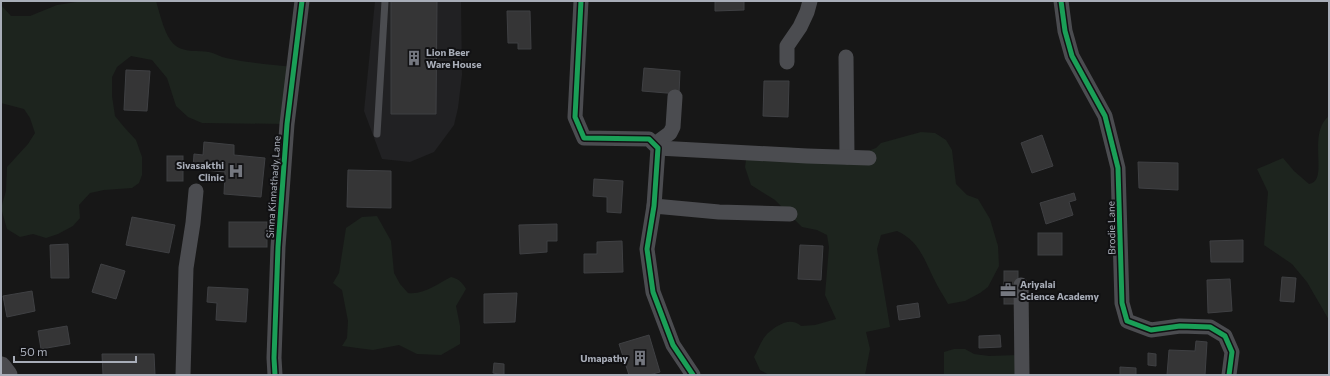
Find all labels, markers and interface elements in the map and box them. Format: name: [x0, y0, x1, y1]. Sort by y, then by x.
place label: Lion Beer Ware House: [426, 46, 481, 70]
building icon: Lion Beer Ware House: [405, 49, 423, 67]
street label: Sinna Kinnathady Lane: [263, 135, 283, 239]
place label: Sivasakthi Clinic: [176, 159, 224, 183]
hospital icon: Sivasakthi Clinic: [227, 162, 245, 180]
street label: Brodie Lane: [1105, 201, 1117, 255]
place label: Ariyalai Science Academy: [1020, 278, 1099, 302]
office icon: Ariyalai Science Academy: [999, 281, 1017, 299]
scale bar: [14, 338, 136, 364]
text: 50 m: [20, 344, 48, 358]
building icon: Umapathy: [631, 349, 649, 367]
place label: Umapathy: [580, 352, 629, 364]

